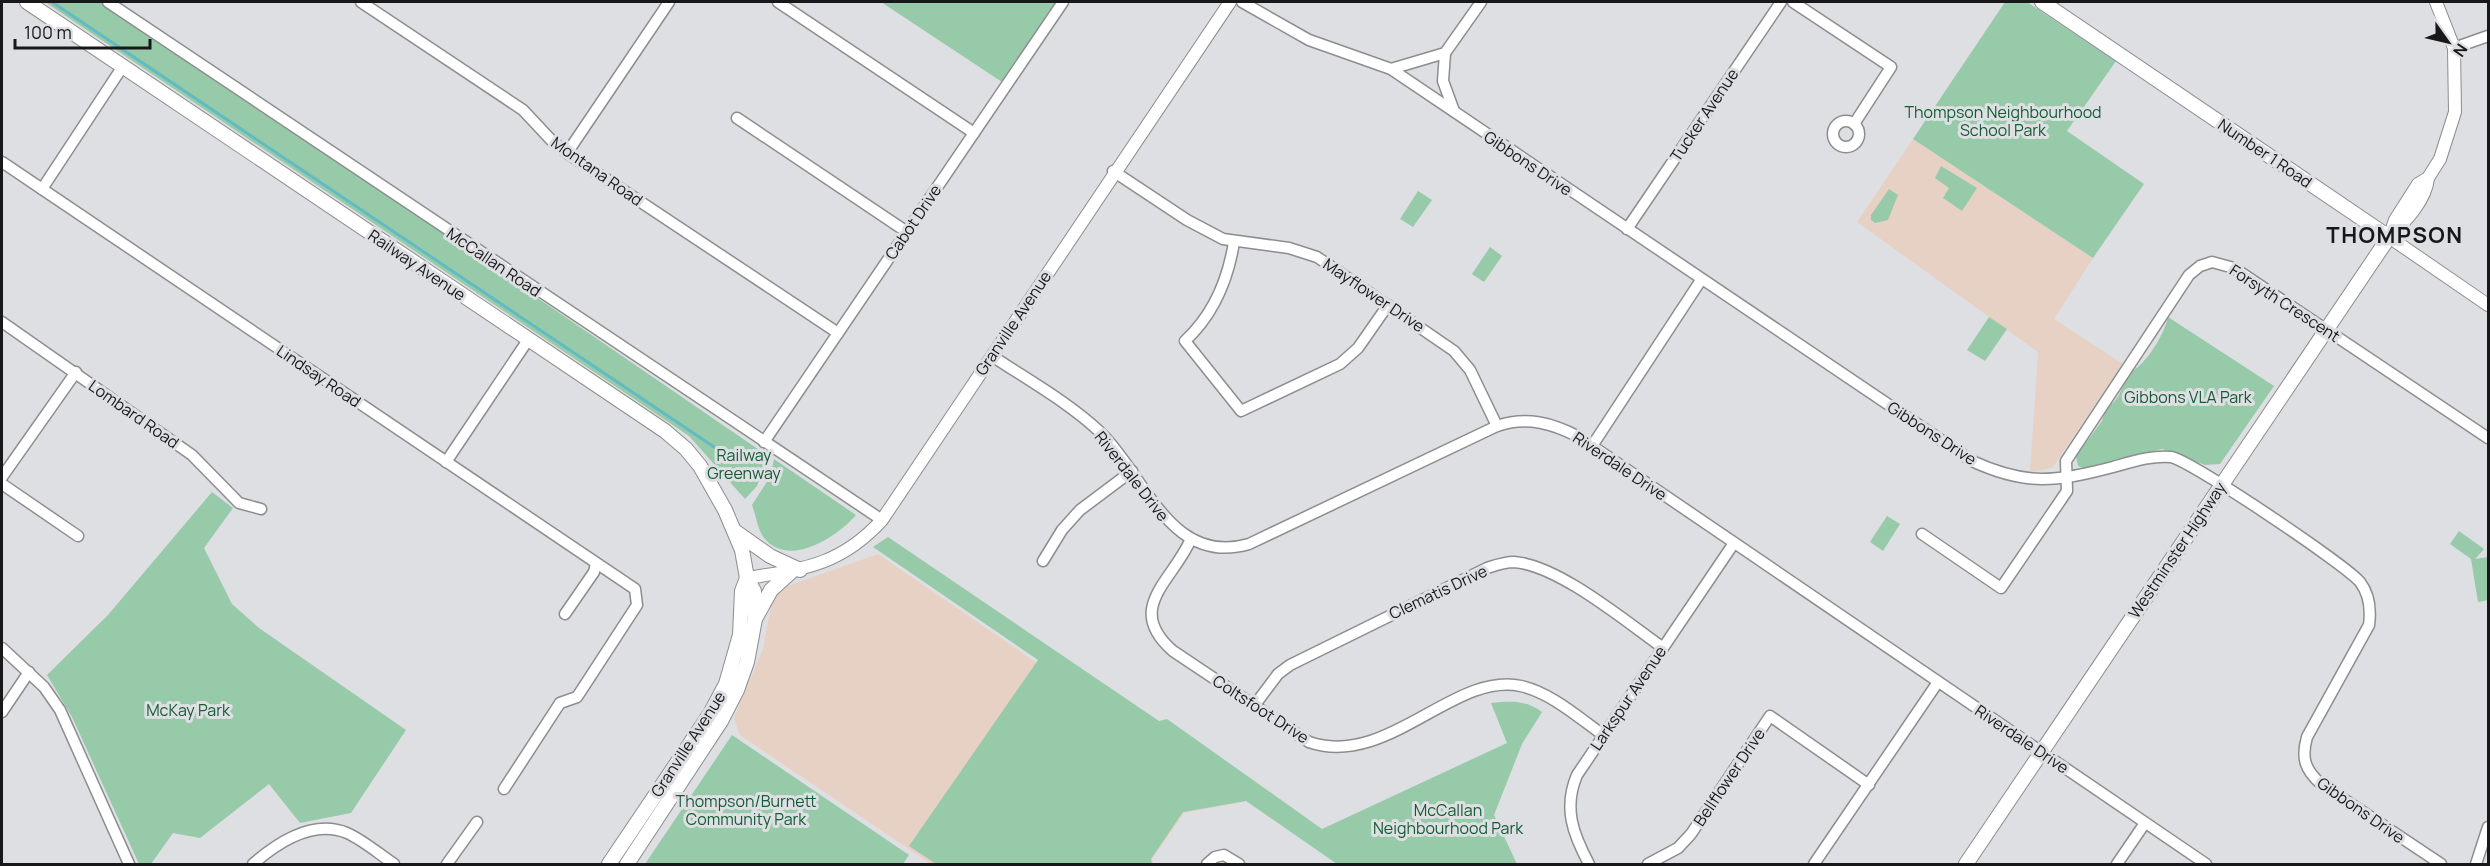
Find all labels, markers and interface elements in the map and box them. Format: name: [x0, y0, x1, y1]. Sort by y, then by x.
scale bar: [15, 12, 150, 50]
north arrow: [2418, 12, 2478, 72]
text: 100 m: [24, 20, 72, 44]
text: N: [2448, 39, 2473, 61]
street label: Tucker Avenue: [1665, 64, 1743, 166]
park label: Thompson Neighbourhood School Park: [1904, 101, 2102, 141]
street label: Number 1 Road: [2214, 113, 2316, 193]
street label: Gibbons Drive: [1480, 125, 1576, 201]
street label: Montana Road: [547, 131, 647, 211]
street label: Cabot Drive: [880, 180, 946, 264]
district label: THOMPSON: [2326, 220, 2464, 250]
street label: McCallan Road: [442, 222, 546, 302]
street label: Railway Avenue: [364, 224, 470, 306]
street label: Mayflower Drive: [1319, 253, 1429, 337]
street label: Forsyth Crescent: [2226, 259, 2344, 347]
street label: Granville Avenue: [970, 266, 1056, 380]
street label: Lindsay Road: [273, 340, 365, 412]
street label: Lombard Road: [84, 375, 184, 453]
park label: Gibbons VLA Park: [2124, 386, 2253, 408]
street label: Gibbons Drive: [1883, 396, 1981, 470]
street label: Riverdale Drive: [1090, 426, 1174, 526]
street label: Riverdale Drive: [1569, 427, 1671, 505]
park label: Railway Greenway: [707, 444, 781, 484]
street label: Westminster Highway: [2123, 477, 2231, 623]
street label: Clematis Drive: [1385, 560, 1491, 624]
street label: Larkspur Avenue: [1585, 641, 1671, 755]
street label: Coltsfoot Drive: [1209, 670, 1313, 748]
street label: Granville Avenue: [646, 687, 730, 801]
park label: McKay Park: [146, 699, 231, 721]
street label: Riverdale Drive: [1971, 700, 2073, 778]
street label: Bellflower Drive: [1688, 724, 1770, 830]
street label: Gibbons Drive: [2313, 772, 2409, 848]
park label: Thompson/Burnett Community Park: [676, 790, 817, 830]
park label: McCallan Neighbourhood Park: [1373, 799, 1524, 839]

